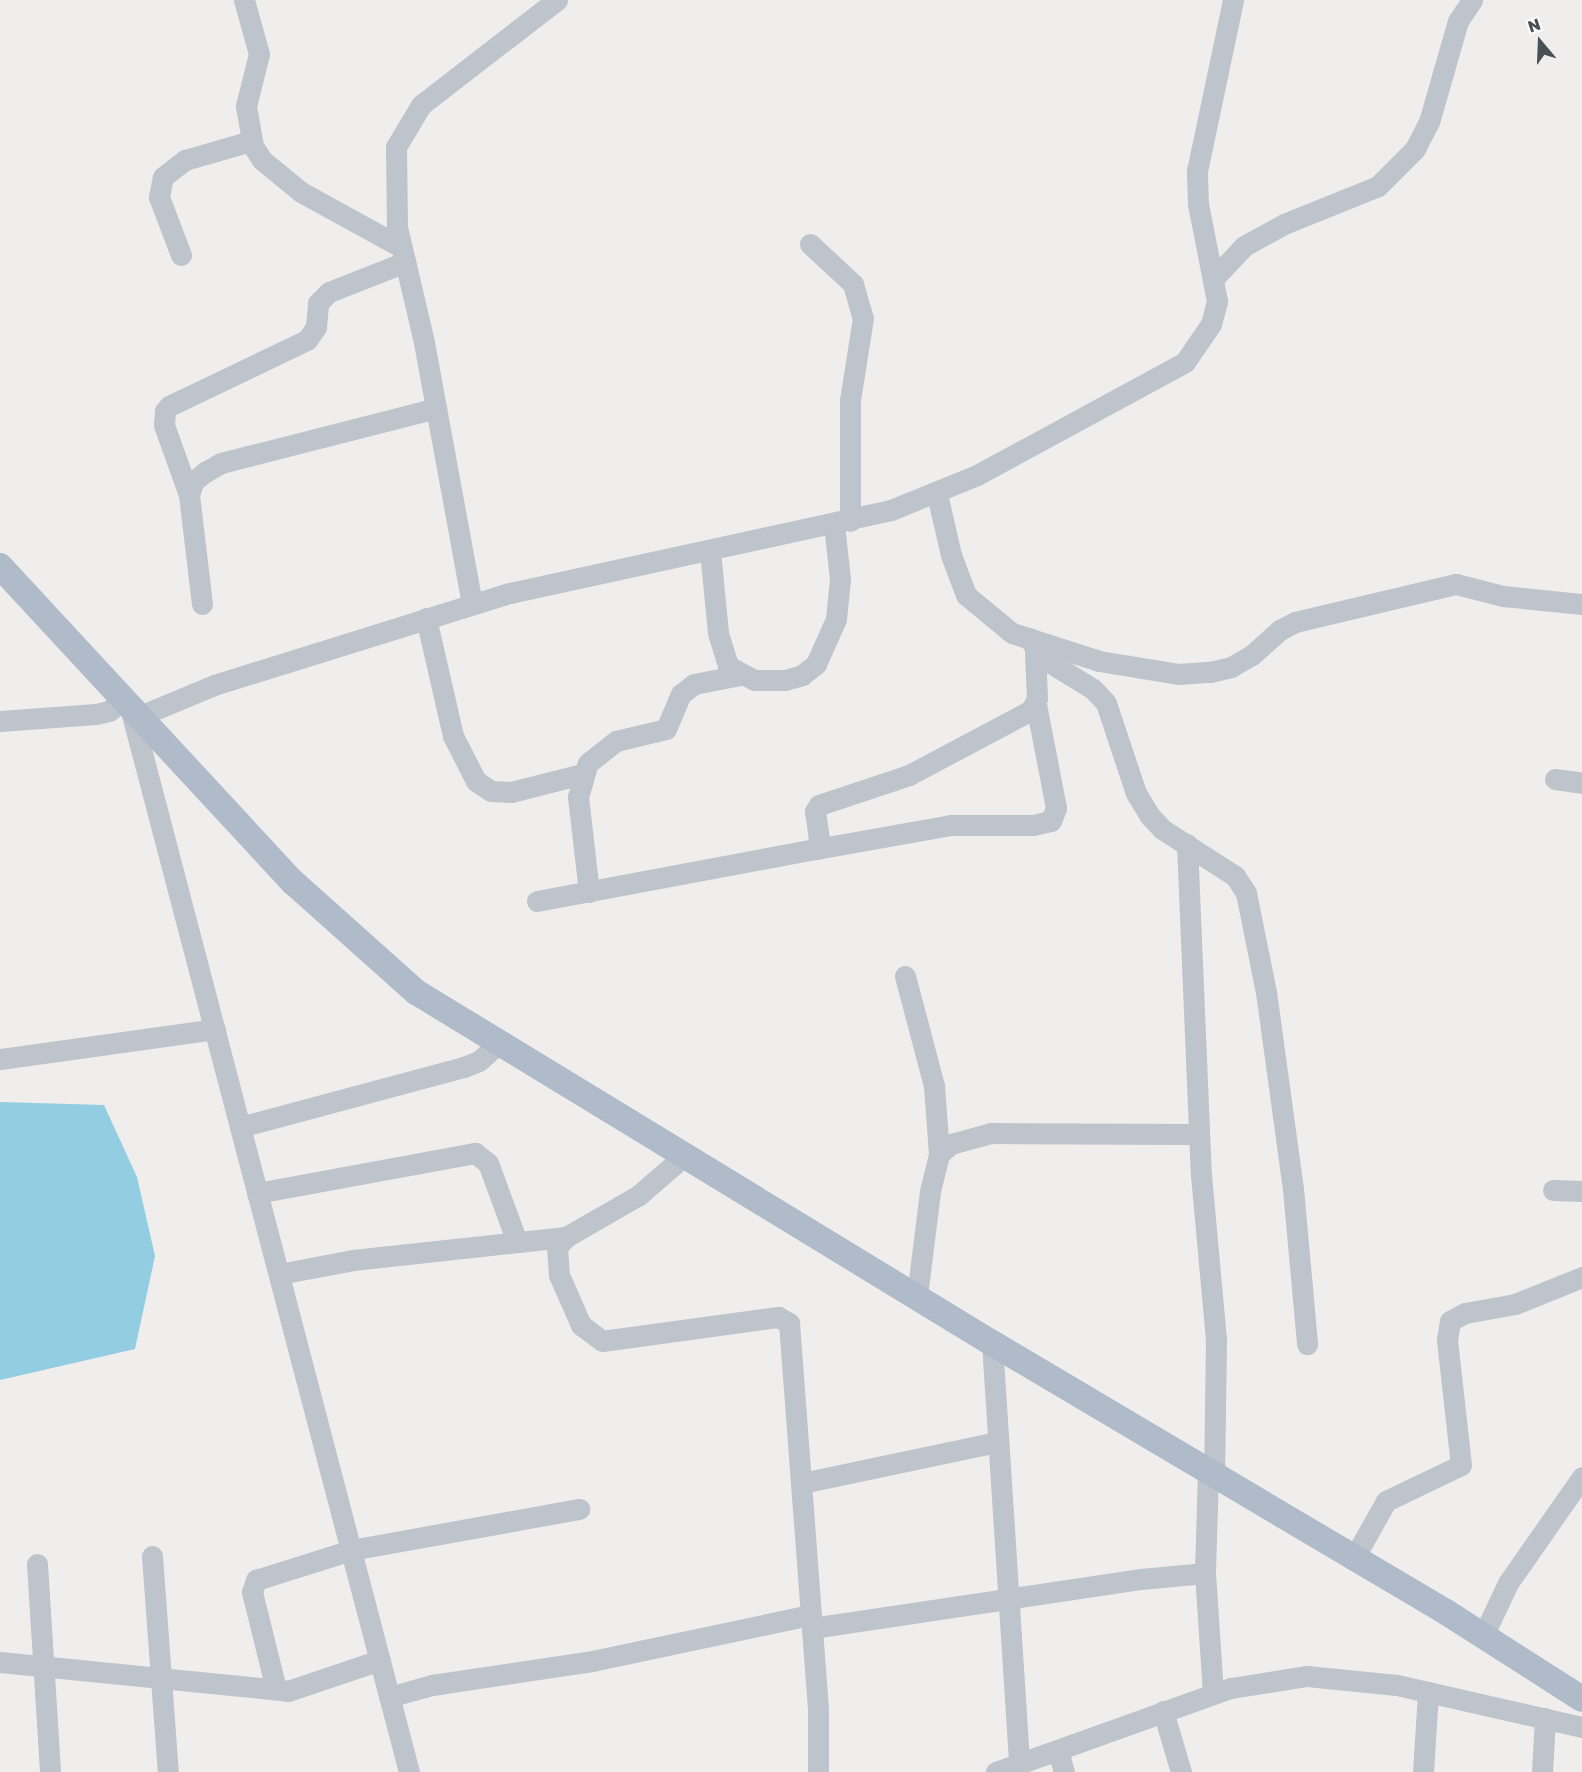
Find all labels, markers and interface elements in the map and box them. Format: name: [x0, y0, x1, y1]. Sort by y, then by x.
north arrow: [1510, 12, 1570, 72]
text: N: [1525, 14, 1543, 36]

